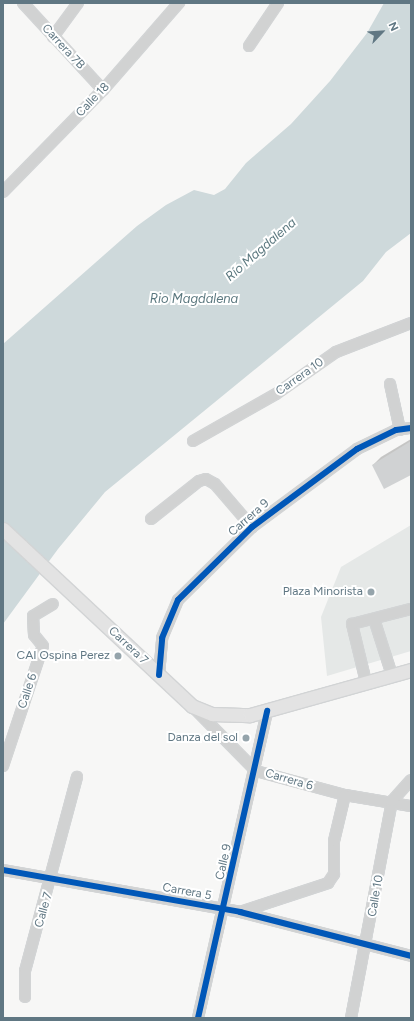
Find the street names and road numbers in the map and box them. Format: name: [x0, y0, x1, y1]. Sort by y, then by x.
street label: Carrera 7B: [39, 21, 87, 73]
street label: Calle 18: [73, 80, 113, 120]
street label: Carrera 10: [273, 355, 327, 399]
street label: Carrera 9: [226, 496, 272, 540]
street label: Carrera 7: [105, 624, 151, 668]
street label: Calle 6: [16, 671, 40, 711]
street label: Carrera 6: [263, 766, 315, 794]
street label: Calle 9: [213, 843, 235, 881]
street label: Calle 10: [365, 874, 387, 918]
street label: Carrera 5: [161, 881, 213, 903]
street label: Calle 7: [32, 891, 56, 929]

